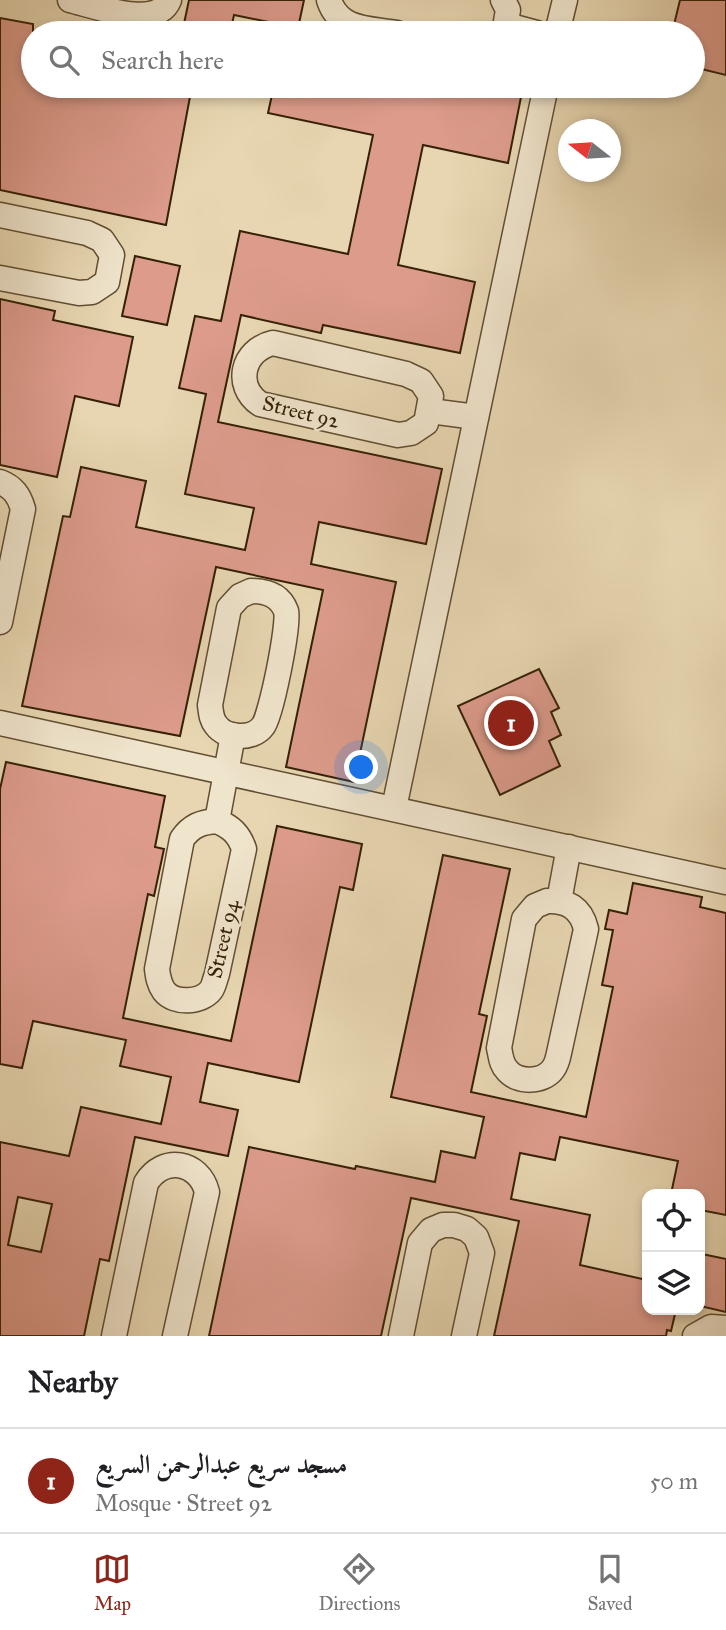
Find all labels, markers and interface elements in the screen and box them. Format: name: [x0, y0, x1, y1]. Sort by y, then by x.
search box: [21, 21, 705, 98]
icon: search: [45, 41, 83, 79]
text: Search here: [101, 44, 224, 76]
north arrow: [558, 119, 621, 182]
street label: Street 92: [260, 390, 343, 434]
pin: 1: [488, 697, 534, 749]
your location: [344, 750, 378, 784]
street label: Street 94: [201, 896, 245, 981]
map controls: [642, 1189, 705, 1315]
button: locate: [642, 1189, 705, 1252]
button: layers: [642, 1252, 705, 1315]
text: Nearby: [28, 1364, 118, 1400]
text: مسجد سريع عبدالرحمن السريع: [95, 1448, 347, 1480]
text: 1: [46, 1467, 56, 1495]
text: 50 m: [650, 1467, 698, 1495]
text: Mosque · Street 92: [95, 1489, 272, 1517]
tab: Map: [93, 1550, 131, 1615]
tab: Directions: [318, 1550, 400, 1615]
tab: Saved: [587, 1550, 633, 1615]

